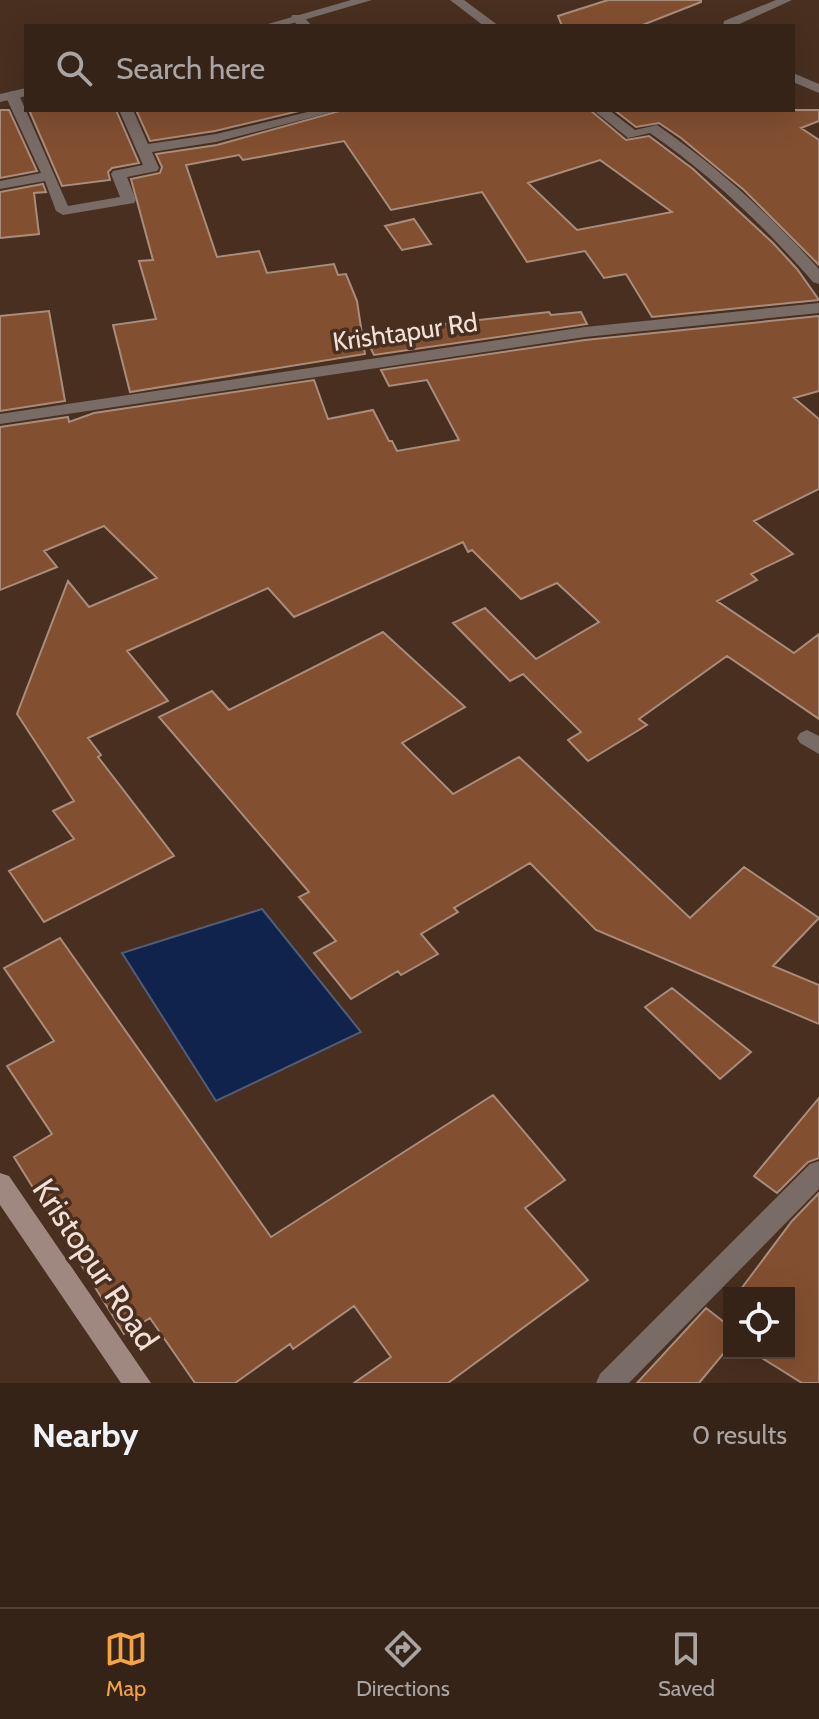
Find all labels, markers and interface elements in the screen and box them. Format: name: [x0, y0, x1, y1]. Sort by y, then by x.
search box: [24, 24, 795, 112]
icon: search: [52, 46, 96, 90]
text: Search here: [116, 50, 265, 87]
street label: Krishtapur Rd: [330, 306, 480, 358]
street label: Kristopur Road: [25, 1171, 167, 1357]
map controls: [723, 1287, 795, 1359]
button: locate: [723, 1287, 795, 1359]
text: Nearby: [32, 1414, 139, 1456]
text: 0 results: [692, 1419, 787, 1451]
tab: Map: [104, 1627, 148, 1702]
tab: Directions: [356, 1627, 450, 1702]
tab: Saved: [658, 1627, 715, 1702]

